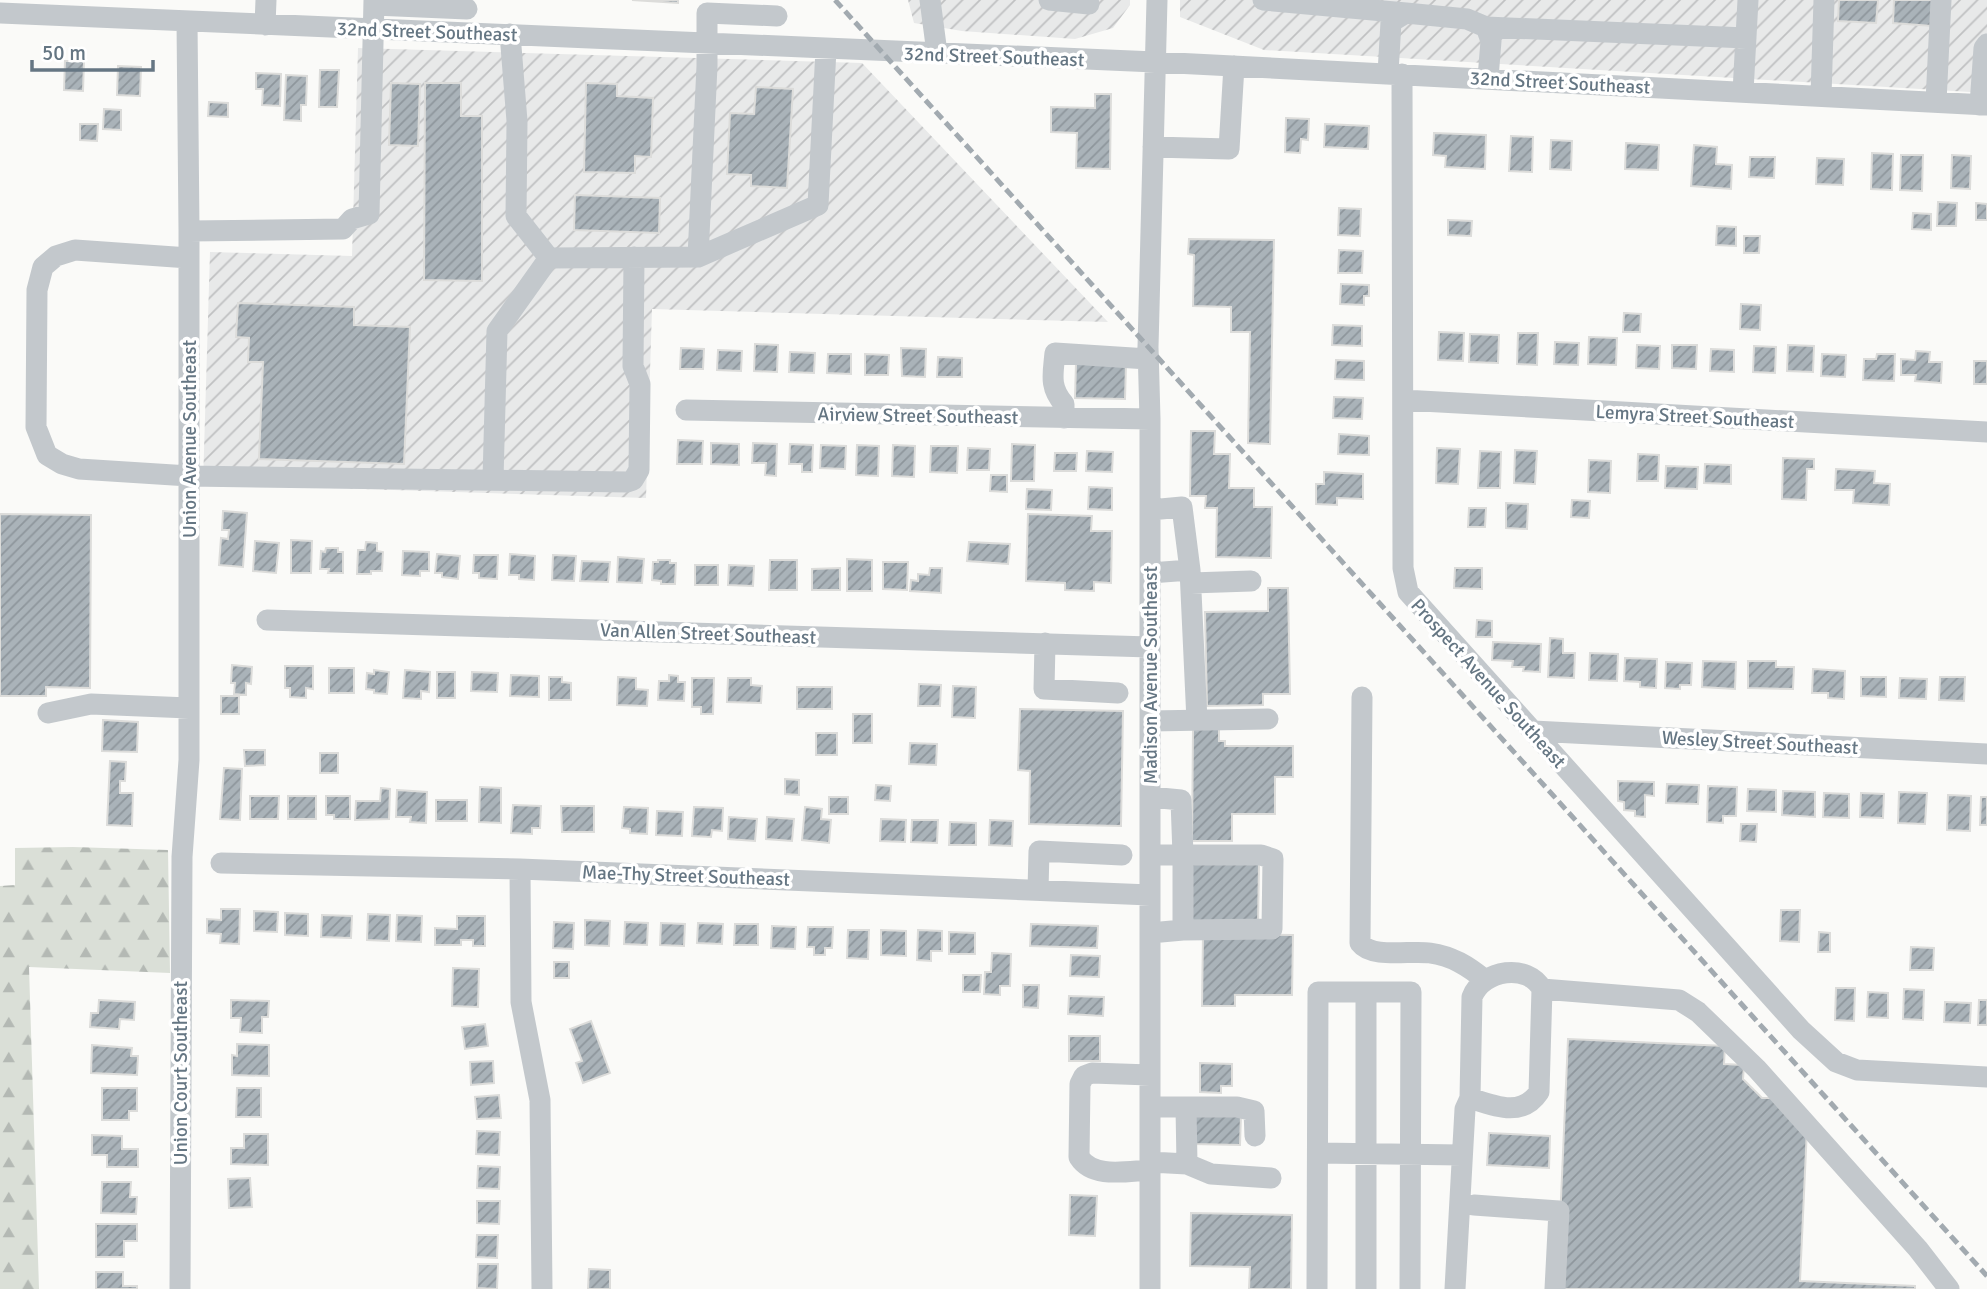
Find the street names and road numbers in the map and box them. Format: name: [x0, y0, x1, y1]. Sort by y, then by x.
street label: 32nd Street Southeast: [336, 17, 518, 47]
street label: 32nd Street Southeast: [903, 42, 1085, 72]
street label: 32nd Street Southeast: [1469, 66, 1651, 100]
street label: Union Avenue Southeast: [178, 340, 202, 538]
street label: Lemyra Street Southeast: [1595, 400, 1795, 434]
street label: Airview Street Southeast: [817, 402, 1019, 430]
street label: Madison Avenue Southeast: [1139, 565, 1163, 784]
street label: Prospect Avenue Southeast: [1406, 594, 1571, 774]
street label: Van Allen Street Southeast: [600, 618, 817, 650]
street label: Wesley Street Southeast: [1661, 726, 1859, 760]
street label: Mae-Thy Street Southeast: [582, 860, 791, 892]
street label: Union Court Southeast: [169, 980, 193, 1165]

